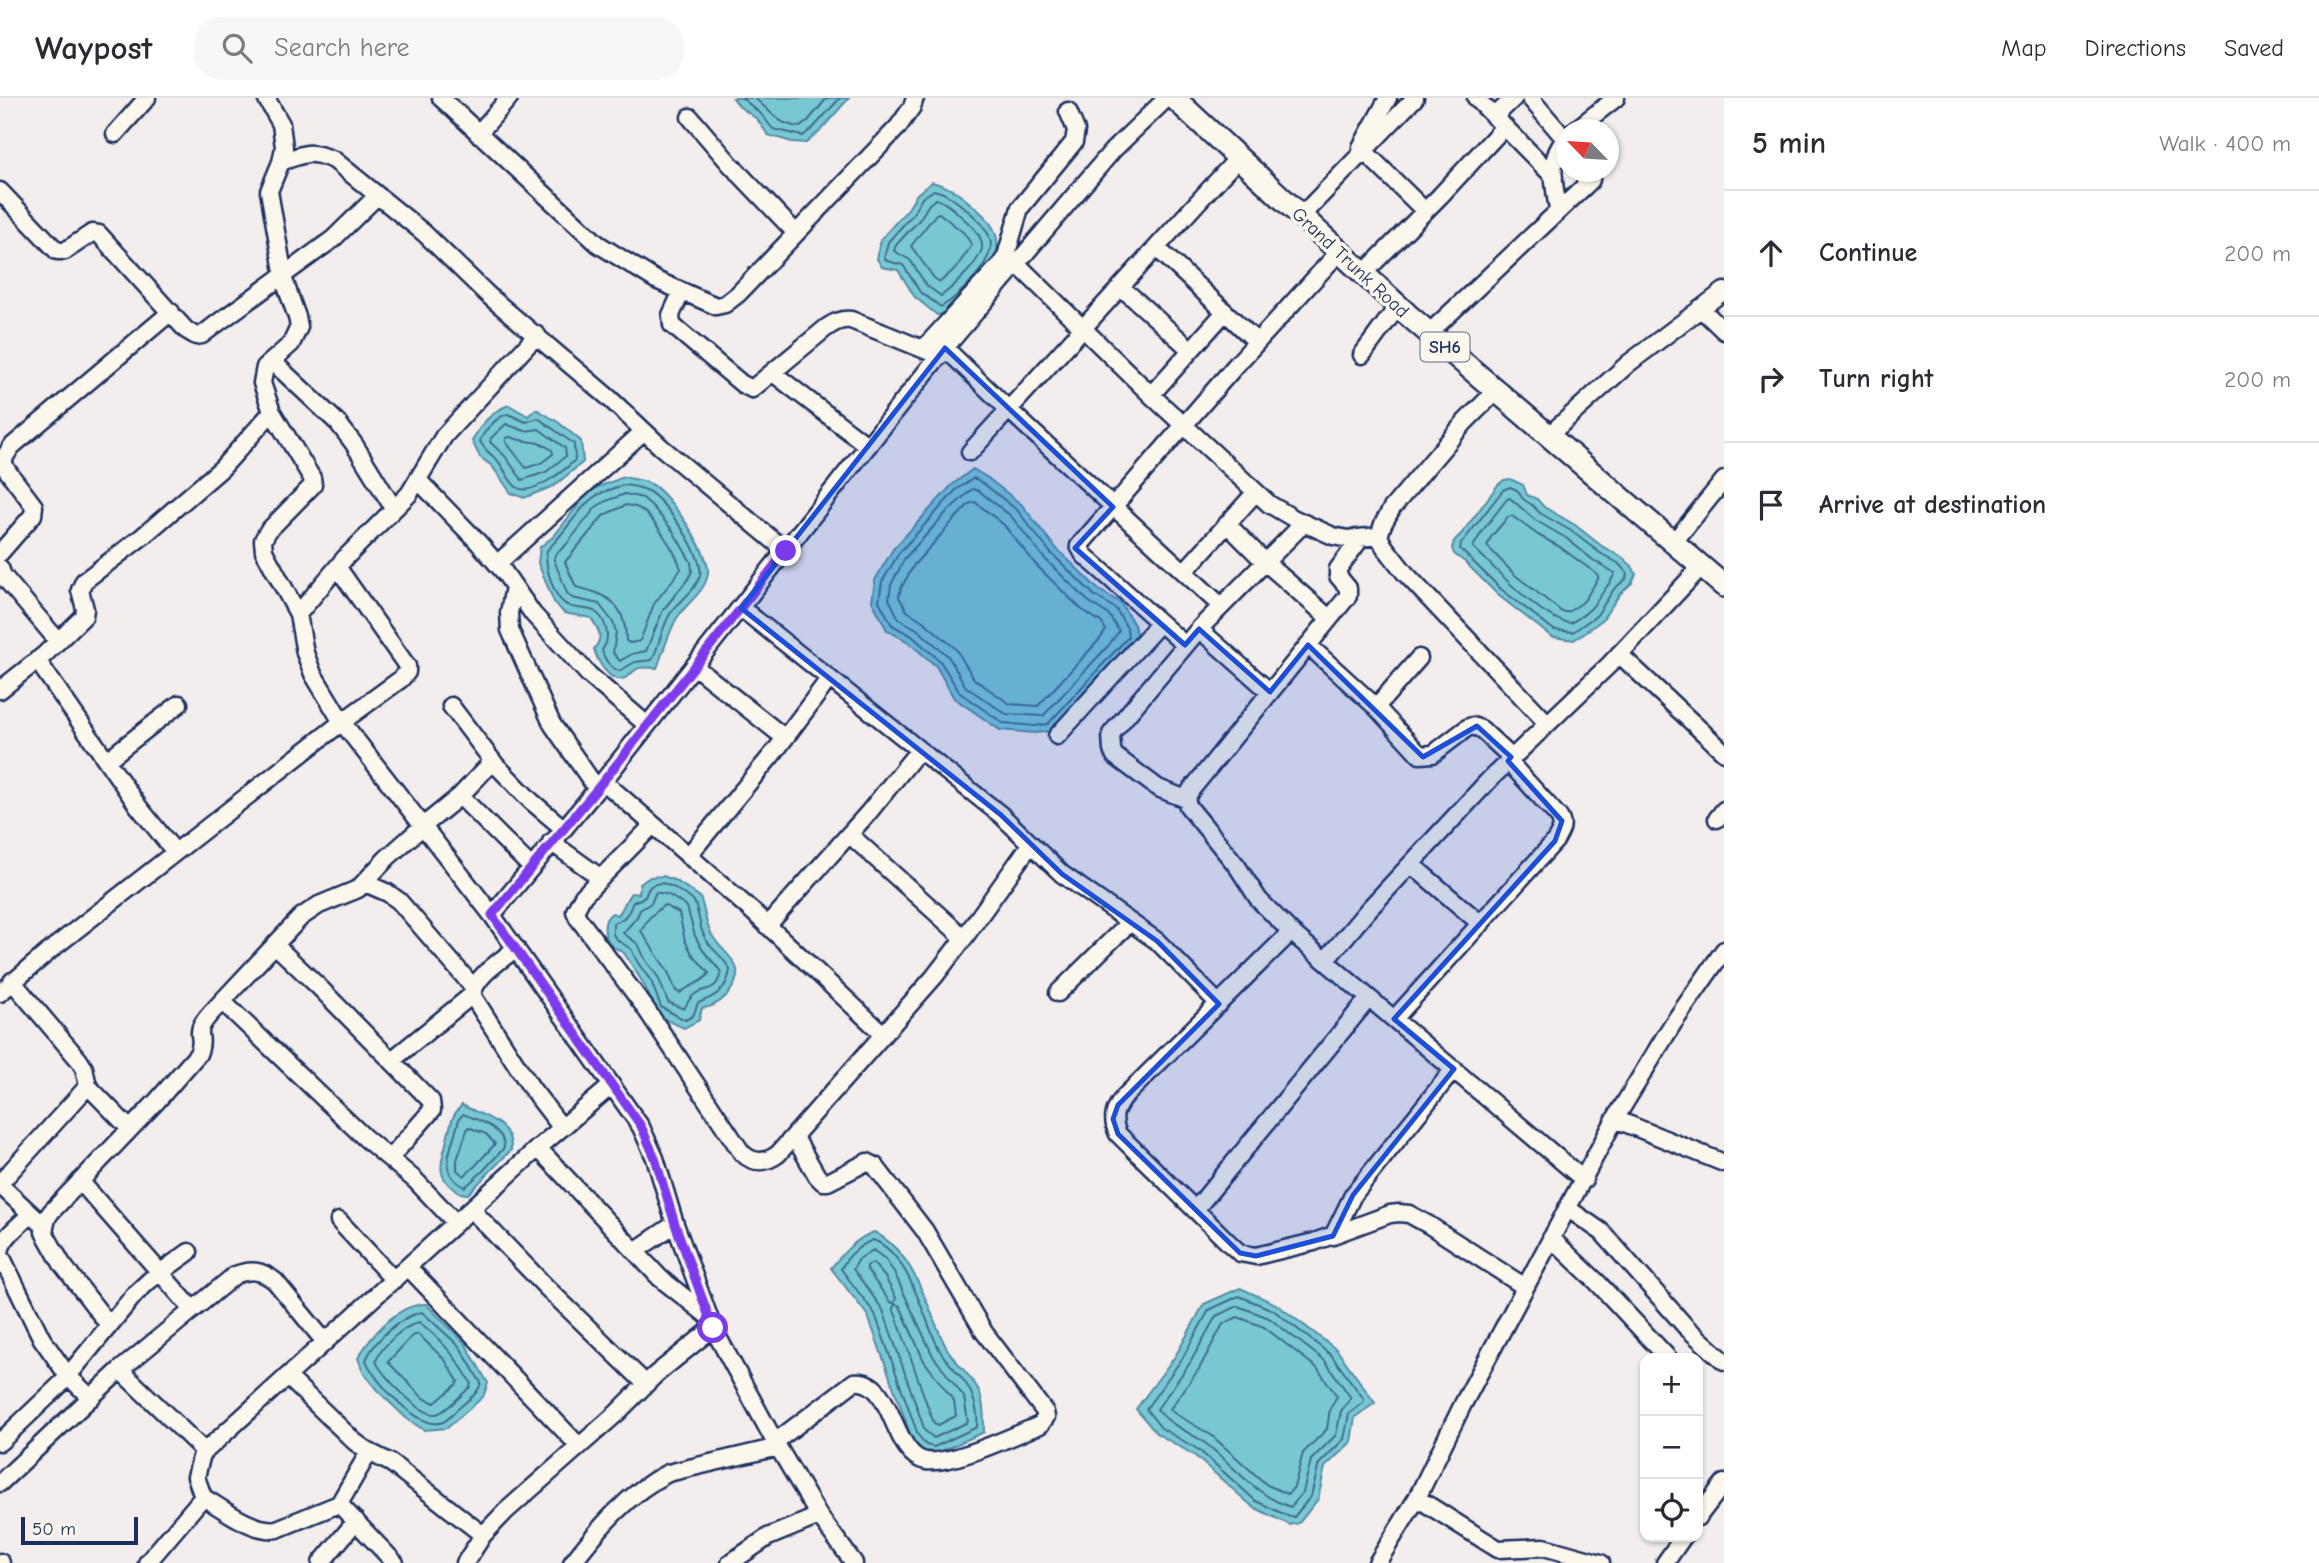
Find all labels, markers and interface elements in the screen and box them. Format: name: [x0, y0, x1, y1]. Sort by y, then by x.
search box: [194, 17, 684, 80]
text: Waypost: [35, 29, 152, 67]
icon: search: [218, 29, 256, 67]
text: Search here: [274, 33, 410, 63]
text: Map: [2001, 34, 2047, 62]
text: Directions: [2085, 34, 2186, 62]
text: Saved: [2224, 34, 2284, 62]
north arrow: [1556, 119, 1619, 182]
text: 5 min: [1752, 126, 1826, 161]
text: Walk · 400 m: [2159, 130, 2291, 157]
street label: Grand Trunk Road: [1287, 203, 1413, 323]
icon: ahead: [1752, 234, 1790, 272]
text: Continue: [1819, 238, 1917, 268]
text: 200 m: [2224, 240, 2291, 267]
road number: SH6: [1420, 332, 1470, 362]
icon: right: [1752, 360, 1790, 398]
text: Turn right: [1819, 364, 1933, 394]
text: 200 m: [2224, 366, 2291, 393]
icon: arrive: [1752, 486, 1790, 524]
text: Arrive at destination: [1819, 490, 2046, 520]
route end: [770, 535, 801, 566]
route start: [697, 1312, 728, 1343]
map controls: [1640, 1353, 1703, 1542]
button: +: [1640, 1353, 1703, 1416]
button: −: [1640, 1416, 1703, 1479]
button: locate: [1640, 1479, 1703, 1542]
scale bar: [21, 1514, 138, 1546]
text: 50 m: [32, 1518, 76, 1540]

